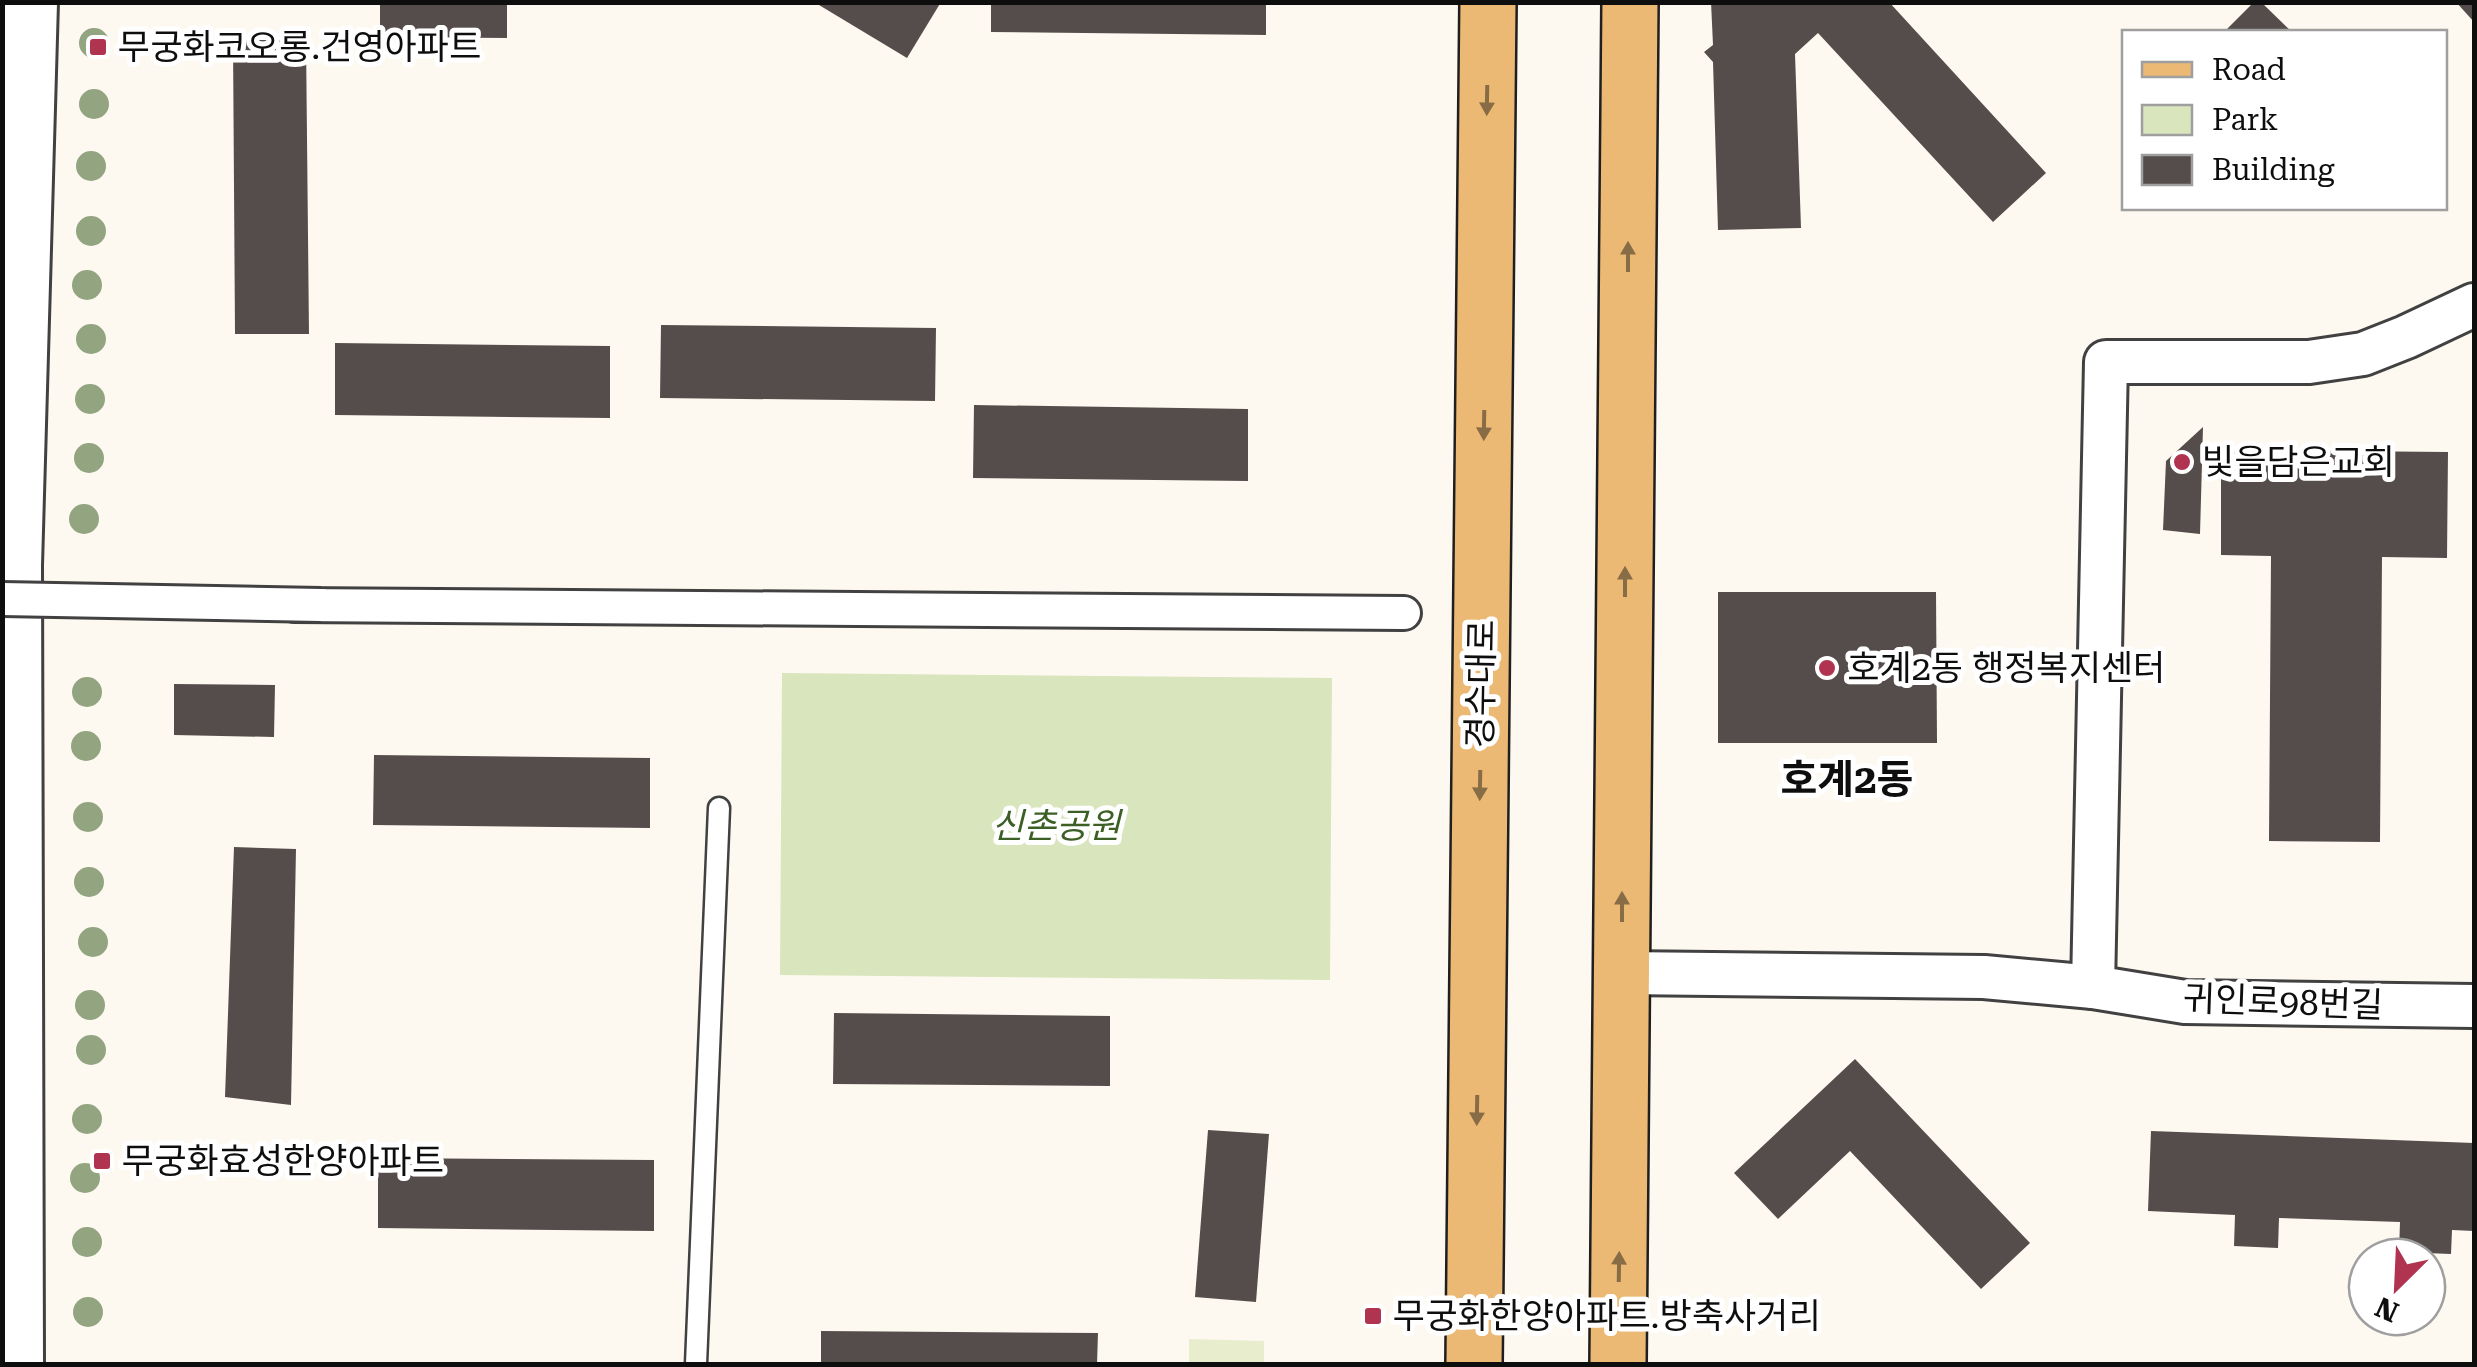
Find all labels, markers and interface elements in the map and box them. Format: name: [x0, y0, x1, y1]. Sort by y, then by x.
place label: 무궁화코오롱.건영아파트: [118, 27, 481, 68]
legend: [2122, 30, 2447, 210]
marker: 무궁화코오롱.건영아파트: [87, 36, 109, 58]
text: Road: [2212, 52, 2286, 87]
one-way arrow: [1479, 84, 1495, 116]
text: Park: [2212, 102, 2278, 137]
text: Building: [2212, 152, 2335, 187]
one-way arrow: [1620, 241, 1636, 273]
one-way arrow: [1475, 409, 1491, 441]
place label: 빛을담은교회: [2202, 442, 2395, 483]
marker: 빛을담은교회: [2171, 451, 2193, 473]
one-way arrow: [1617, 566, 1633, 598]
street label: 경수대로: [1460, 619, 1503, 749]
place label: 호계2동 행정복지센터: [1847, 648, 2165, 689]
marker: 호계2동 행정복지센터: [1816, 657, 1838, 679]
district label: 호계2동: [1781, 756, 1913, 803]
one-way arrow: [1472, 769, 1488, 801]
park label: 신촌공원: [992, 806, 1123, 847]
one-way arrow: [1614, 891, 1630, 923]
street label: 귀인로98번길: [2182, 979, 2384, 1026]
one-way arrow: [1468, 1094, 1484, 1126]
place label: 무궁화효성한양아파트: [122, 1141, 444, 1182]
marker: 무궁화효성한양아파트: [91, 1150, 113, 1172]
north arrow: [2347, 1237, 2447, 1337]
one-way arrow: [1611, 1251, 1627, 1283]
text: N: [2370, 1290, 2404, 1329]
place label: 무궁화한양아파트.방축사거리: [1393, 1296, 1821, 1337]
marker: 무궁화한양아파트.방축사거리: [1362, 1305, 1384, 1327]

